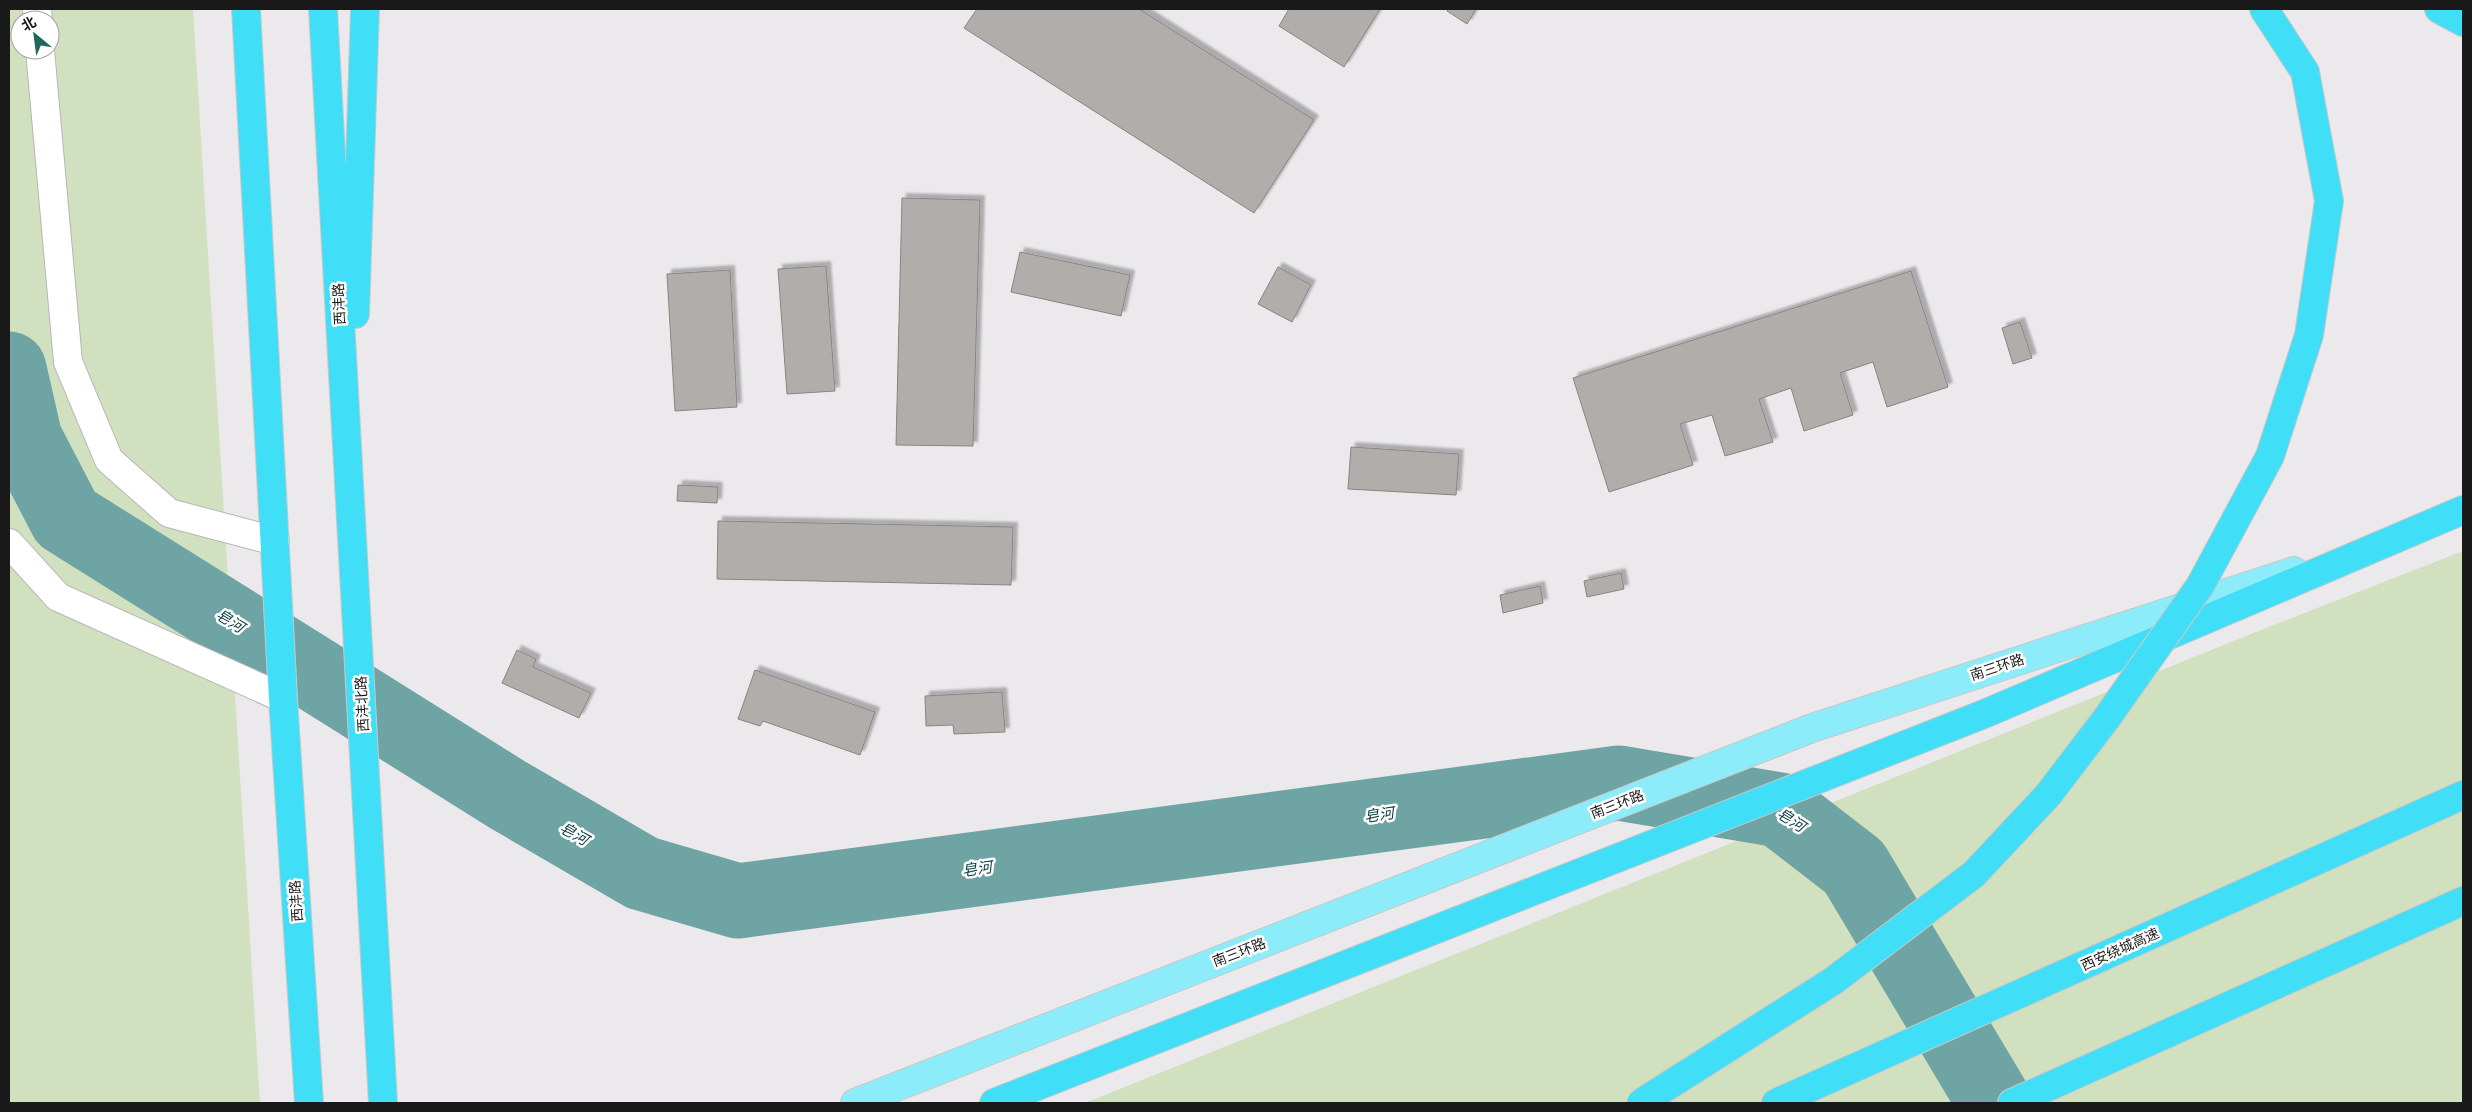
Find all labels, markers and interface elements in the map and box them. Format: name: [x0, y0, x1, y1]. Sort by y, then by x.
north arrow: [10, 10, 60, 60]
text: 北: [19, 13, 39, 34]
street label: 西沣路: [330, 283, 348, 325]
water label: 皂河: [213, 605, 250, 638]
street label: 南三环路: [1968, 651, 2026, 683]
street label: 西沣北路: [353, 676, 371, 732]
street label: 南三环路: [1588, 786, 1646, 822]
water label: 皂河: [1363, 804, 1398, 826]
water label: 皂河: [1774, 804, 1811, 837]
water label: 皂河: [557, 819, 594, 851]
water label: 皂河: [961, 858, 996, 880]
street label: 西沣路: [287, 879, 305, 923]
street label: 西安绕城高速: [2078, 925, 2162, 973]
street label: 南三环路: [1210, 934, 1268, 970]

